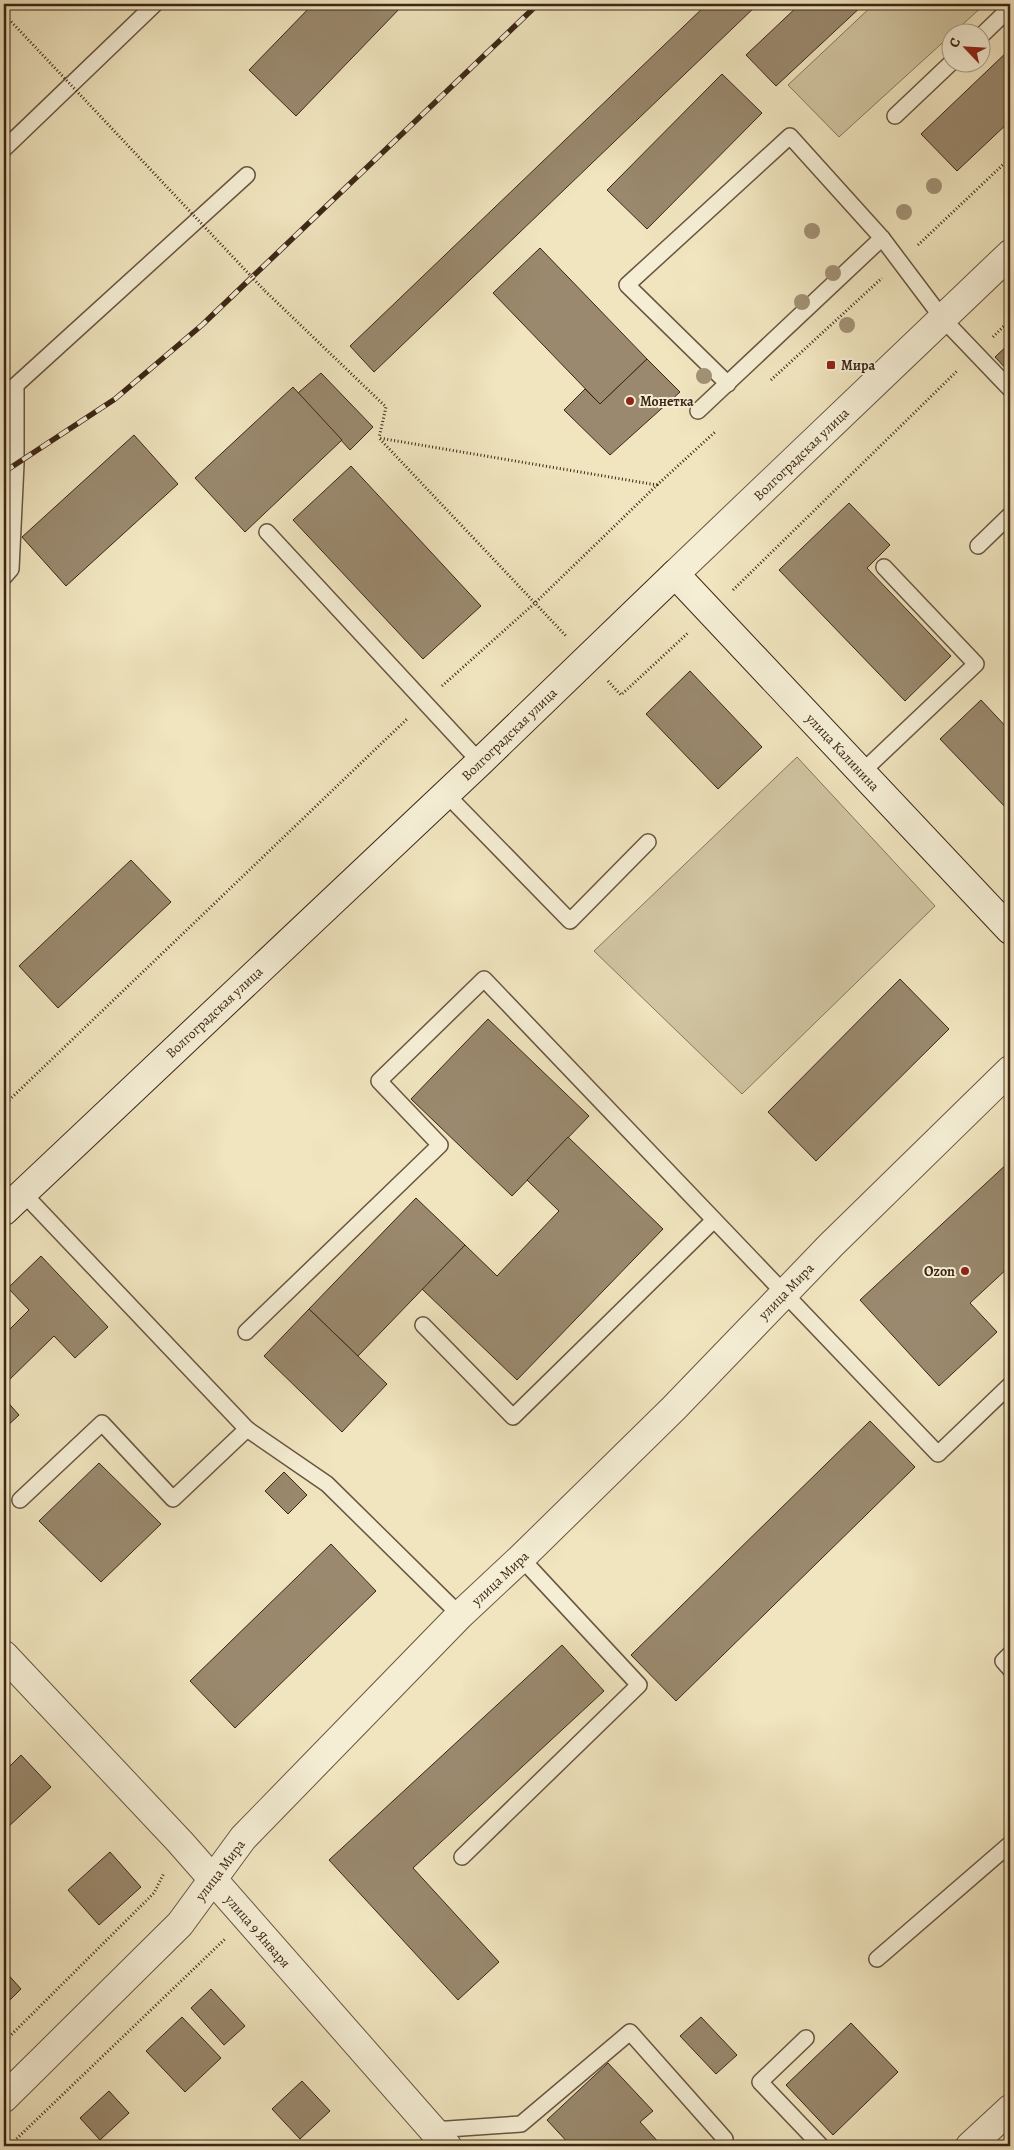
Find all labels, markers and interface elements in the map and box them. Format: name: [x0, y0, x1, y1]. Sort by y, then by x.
north arrow: [942, 22, 992, 72]
text: С: [944, 34, 965, 51]
place label: Мира: [841, 356, 875, 375]
marker: Мира: [825, 359, 837, 371]
place label: Монетка: [640, 392, 694, 411]
marker: Монетка: [624, 395, 636, 407]
street label: Волгоградская улица: [749, 403, 854, 505]
street label: Волгоградская улица: [457, 683, 562, 785]
street label: улица Калинина: [801, 709, 884, 796]
street label: Волгоградская улица: [162, 962, 267, 1062]
street label: улица Мира: [754, 1258, 819, 1325]
place label: Ozon: [924, 1262, 955, 1281]
marker: Ozon: [959, 1265, 971, 1277]
street label: улица Мира: [467, 1546, 534, 1611]
street label: улица Мира: [190, 1835, 250, 1906]
street label: улица 9 Января: [220, 1890, 295, 1972]

